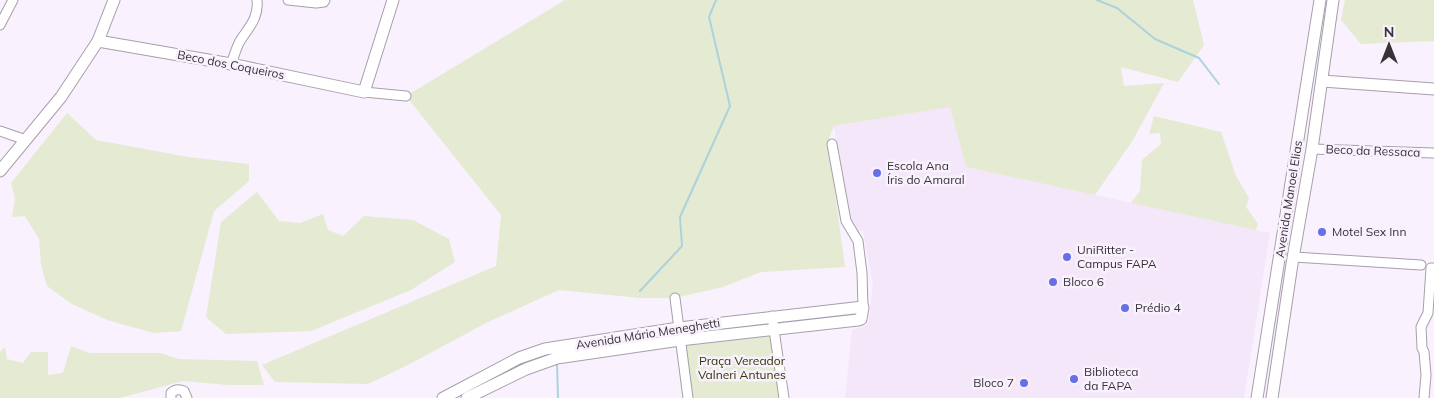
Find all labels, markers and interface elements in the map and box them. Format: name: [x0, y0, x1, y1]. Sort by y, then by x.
north arrow: [1364, 20, 1414, 70]
text: N: [1384, 23, 1394, 41]
street label: Beco dos Coqueiros: [176, 47, 286, 82]
street label: Avenida Manoel Elias: [1272, 139, 1305, 259]
street label: Beco da Ressaca: [1325, 141, 1421, 160]
place label: Escola Ana Íris do Amaral: [887, 158, 965, 187]
marker: Escola Ana Íris do Amaral: [871, 167, 883, 179]
place label: Motel Sex Inn: [1332, 224, 1406, 239]
marker: Motel Sex Inn: [1316, 226, 1328, 238]
place label: UniRitter - Campus FAPA: [1077, 242, 1157, 271]
marker: UniRitter - Campus FAPA: [1061, 251, 1073, 263]
place label: Bloco 6: [1063, 274, 1104, 289]
marker: Bloco 6: [1047, 276, 1059, 288]
place label: Prédio 4: [1135, 300, 1181, 315]
marker: Prédio 4: [1119, 302, 1131, 314]
street label: Avenida Mário Meneghetti: [575, 315, 721, 352]
park label: Praça Vereador Valneri Antunes: [698, 353, 786, 382]
place label: Biblioteca da FAPA: [1084, 364, 1138, 393]
marker: Biblioteca da FAPA: [1068, 373, 1080, 385]
place label: Bloco 7: [973, 375, 1014, 390]
marker: Bloco 7: [1018, 377, 1030, 389]

